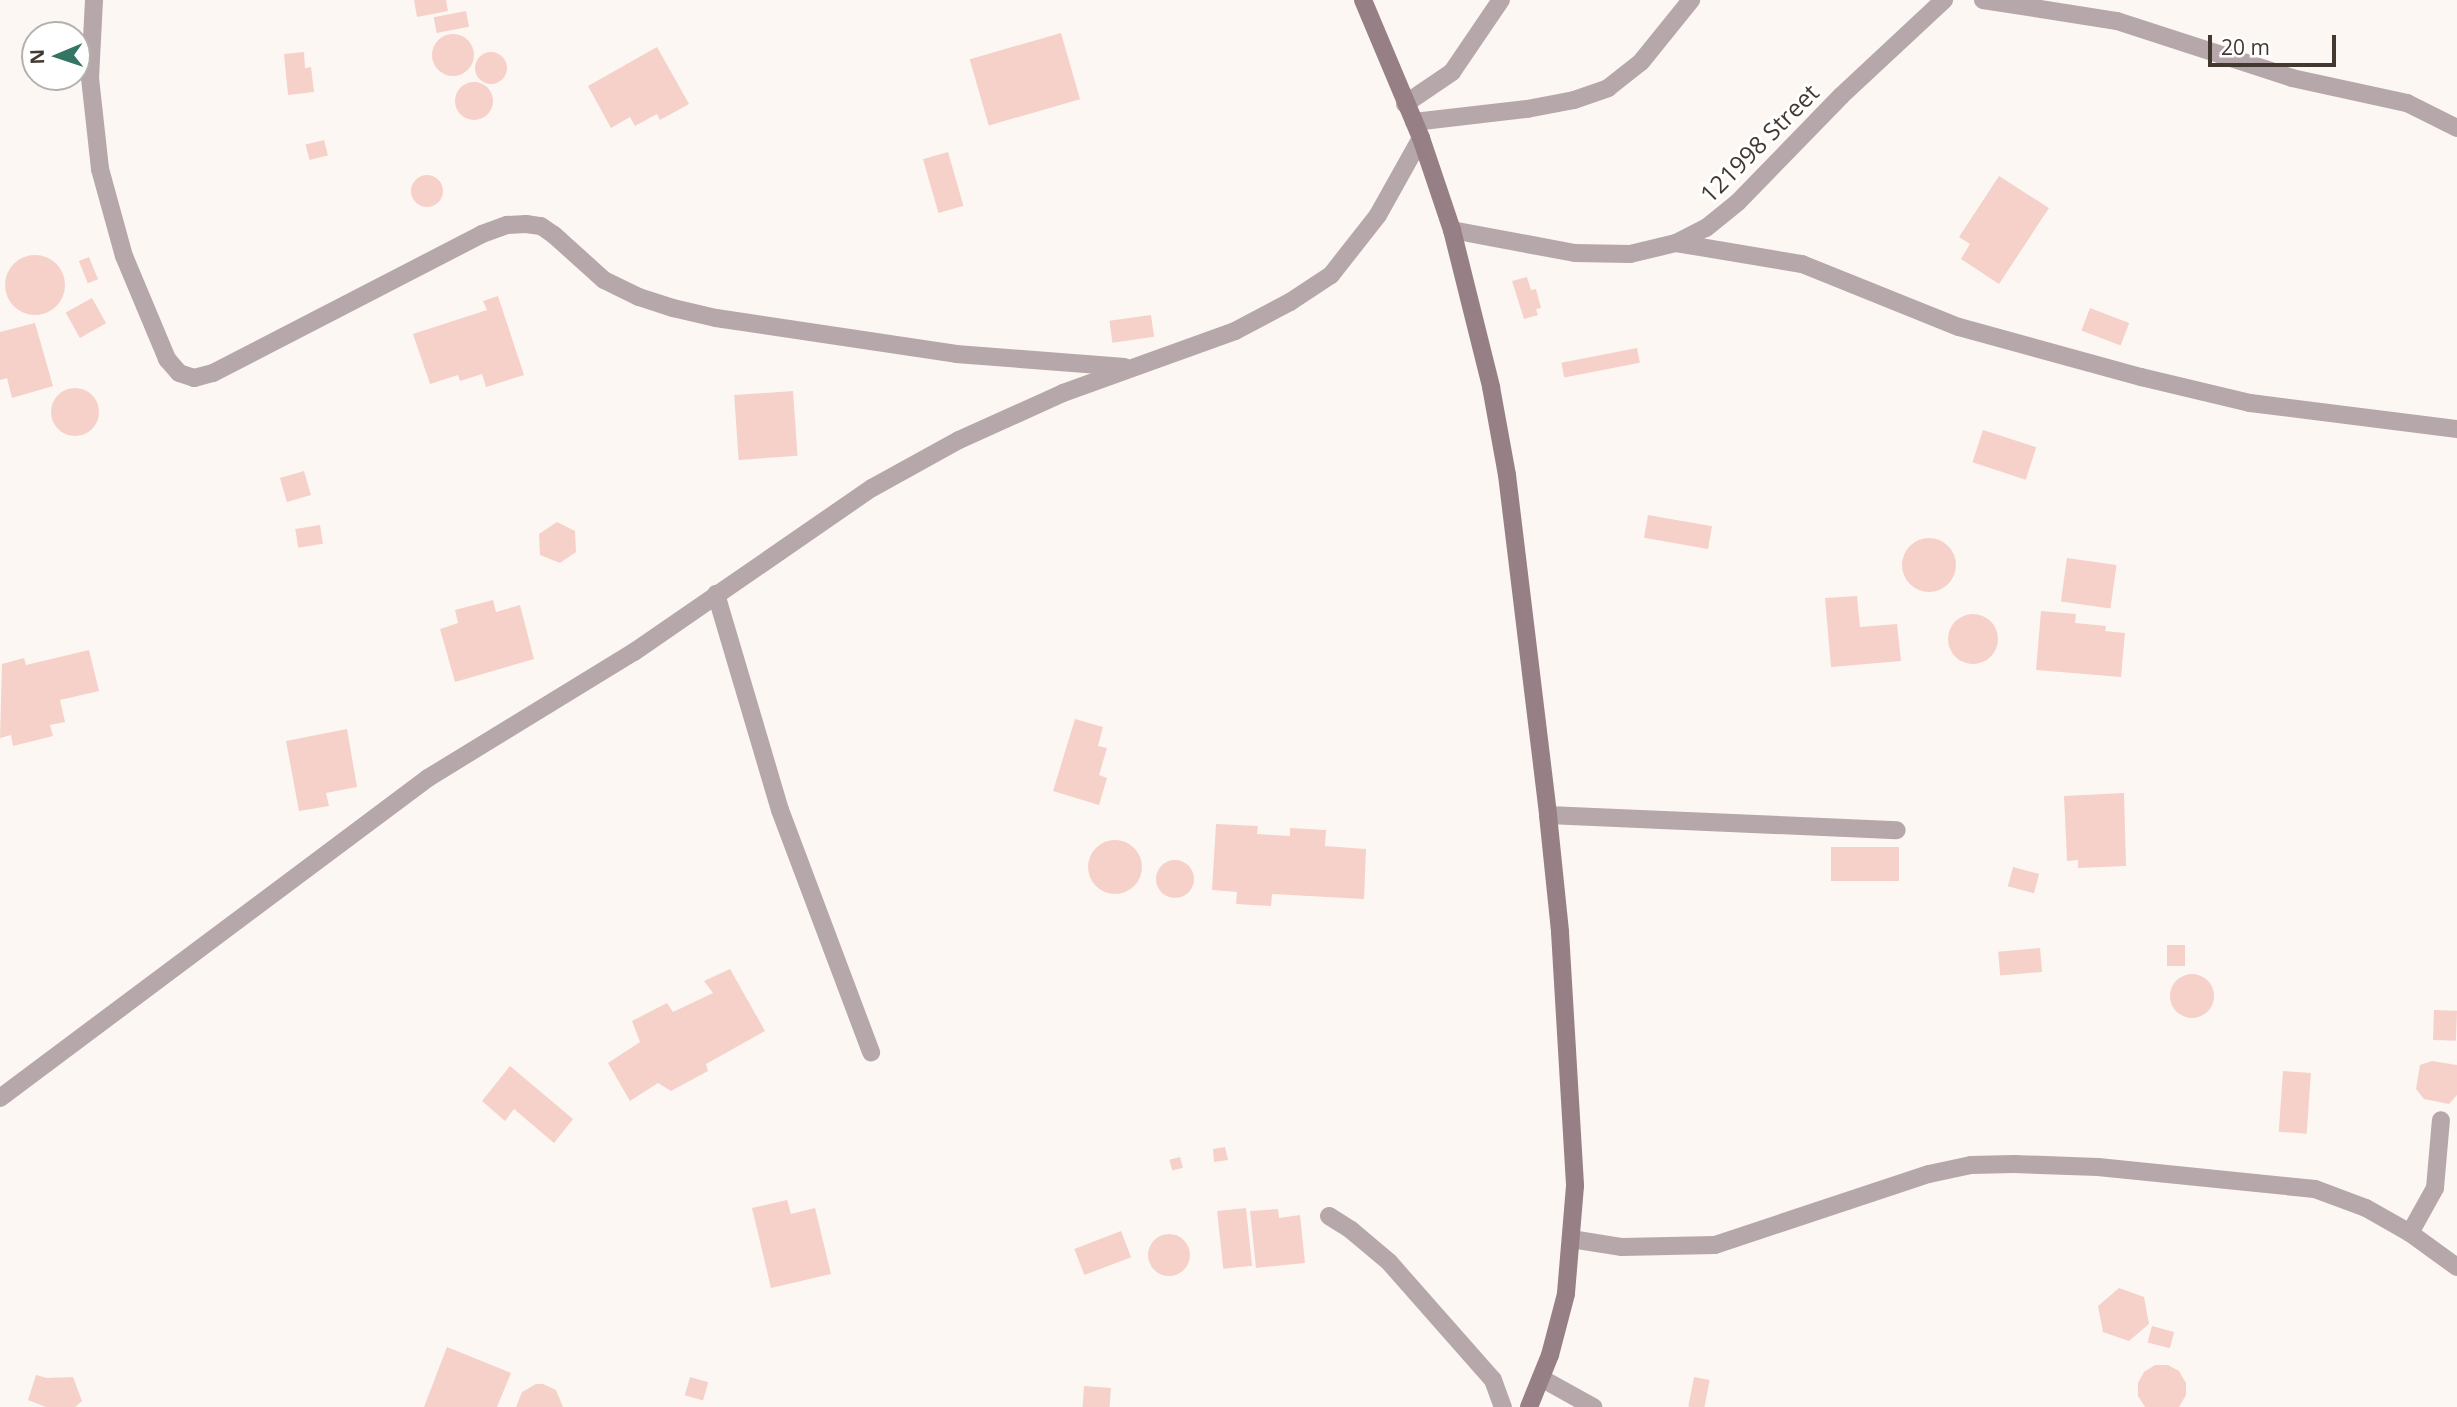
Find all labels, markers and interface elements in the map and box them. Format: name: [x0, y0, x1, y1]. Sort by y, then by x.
north arrow: [21, 21, 91, 91]
scale bar: [2212, 21, 2340, 65]
text: 20 m: [2221, 33, 2270, 61]
text: N: [24, 48, 50, 65]
street label: 121998 Street: [1694, 78, 1824, 208]

